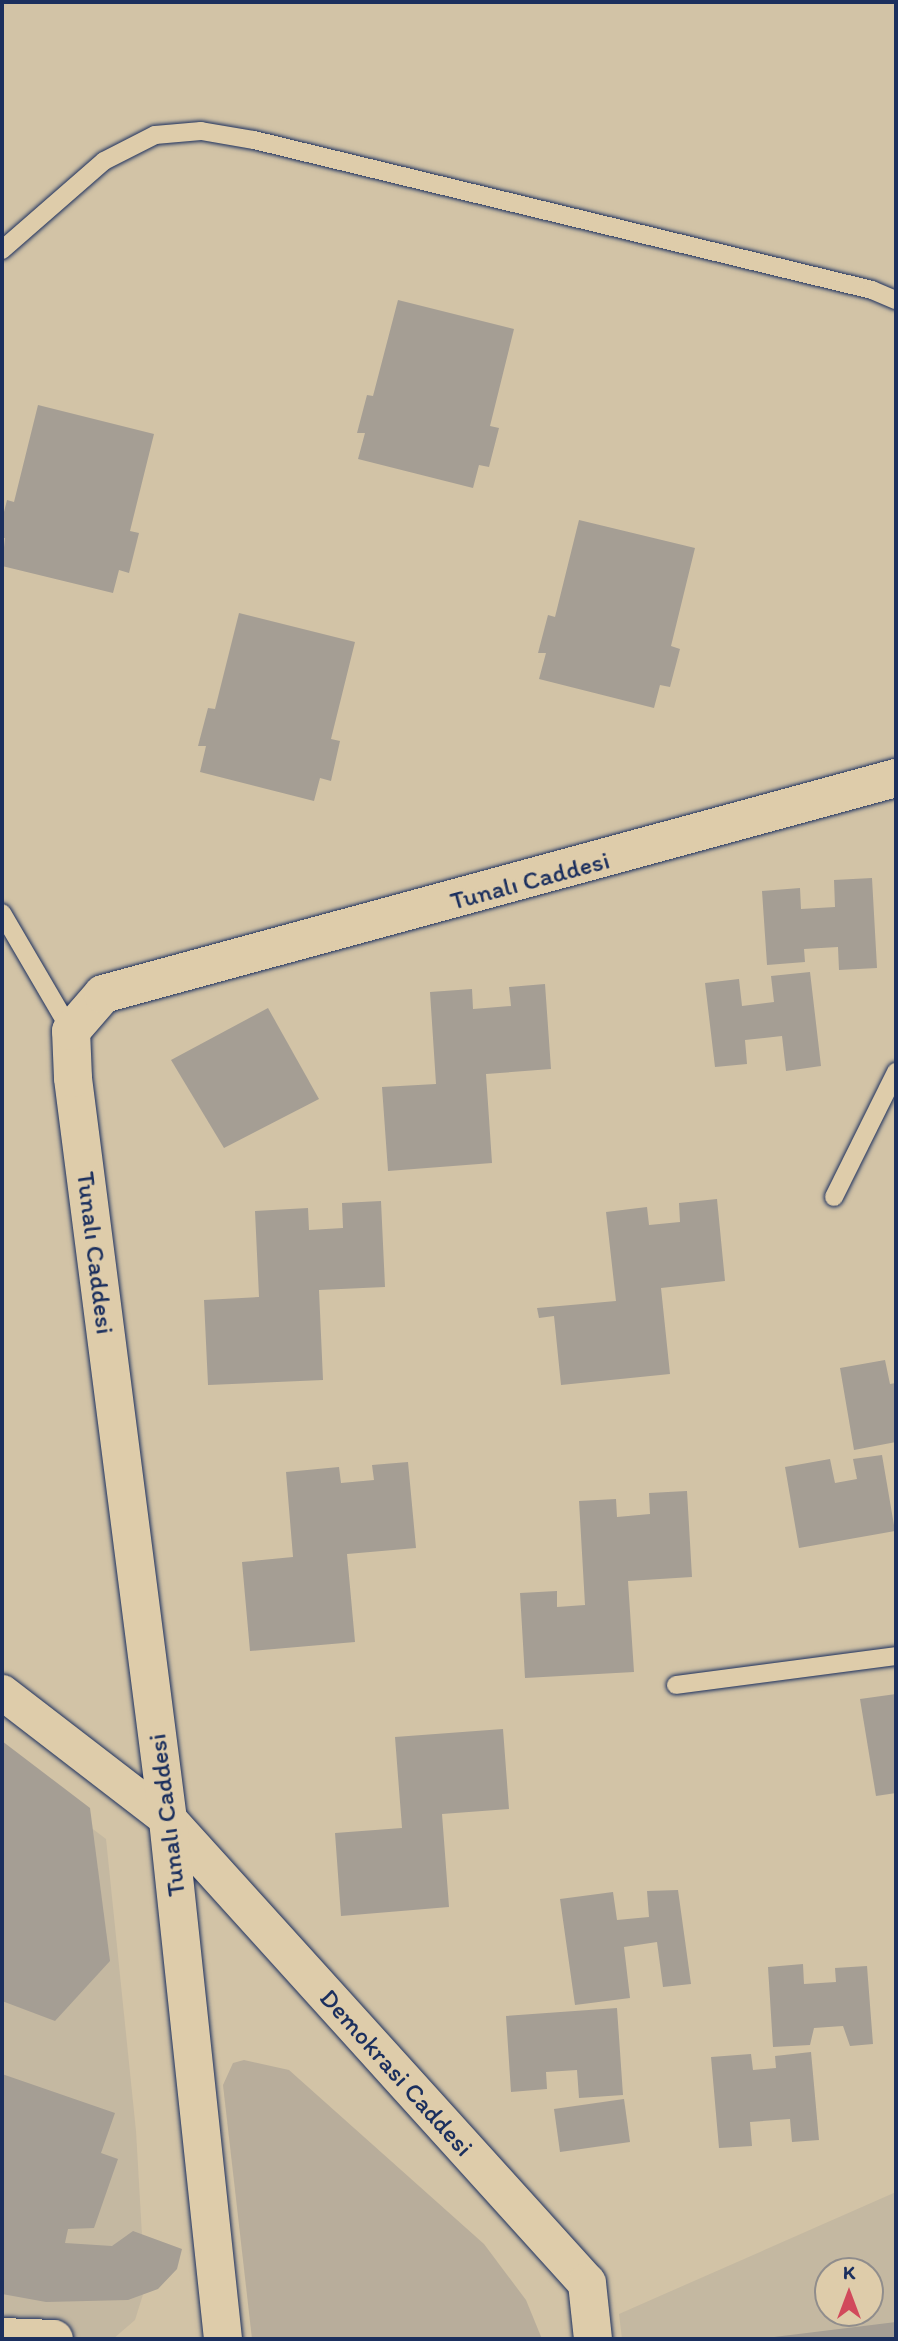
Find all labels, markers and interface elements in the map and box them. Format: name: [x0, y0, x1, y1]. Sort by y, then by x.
street label: Tunalı Caddesi: [447, 845, 613, 917]
street label: Tunalı Caddesi: [70, 1170, 120, 1336]
street label: Tunalı Caddesi: [142, 1732, 192, 1898]
street label: Demokrasi Caddesi: [312, 1983, 480, 2163]
north arrow: [814, 2257, 884, 2327]
text: K: [843, 2261, 855, 2284]

